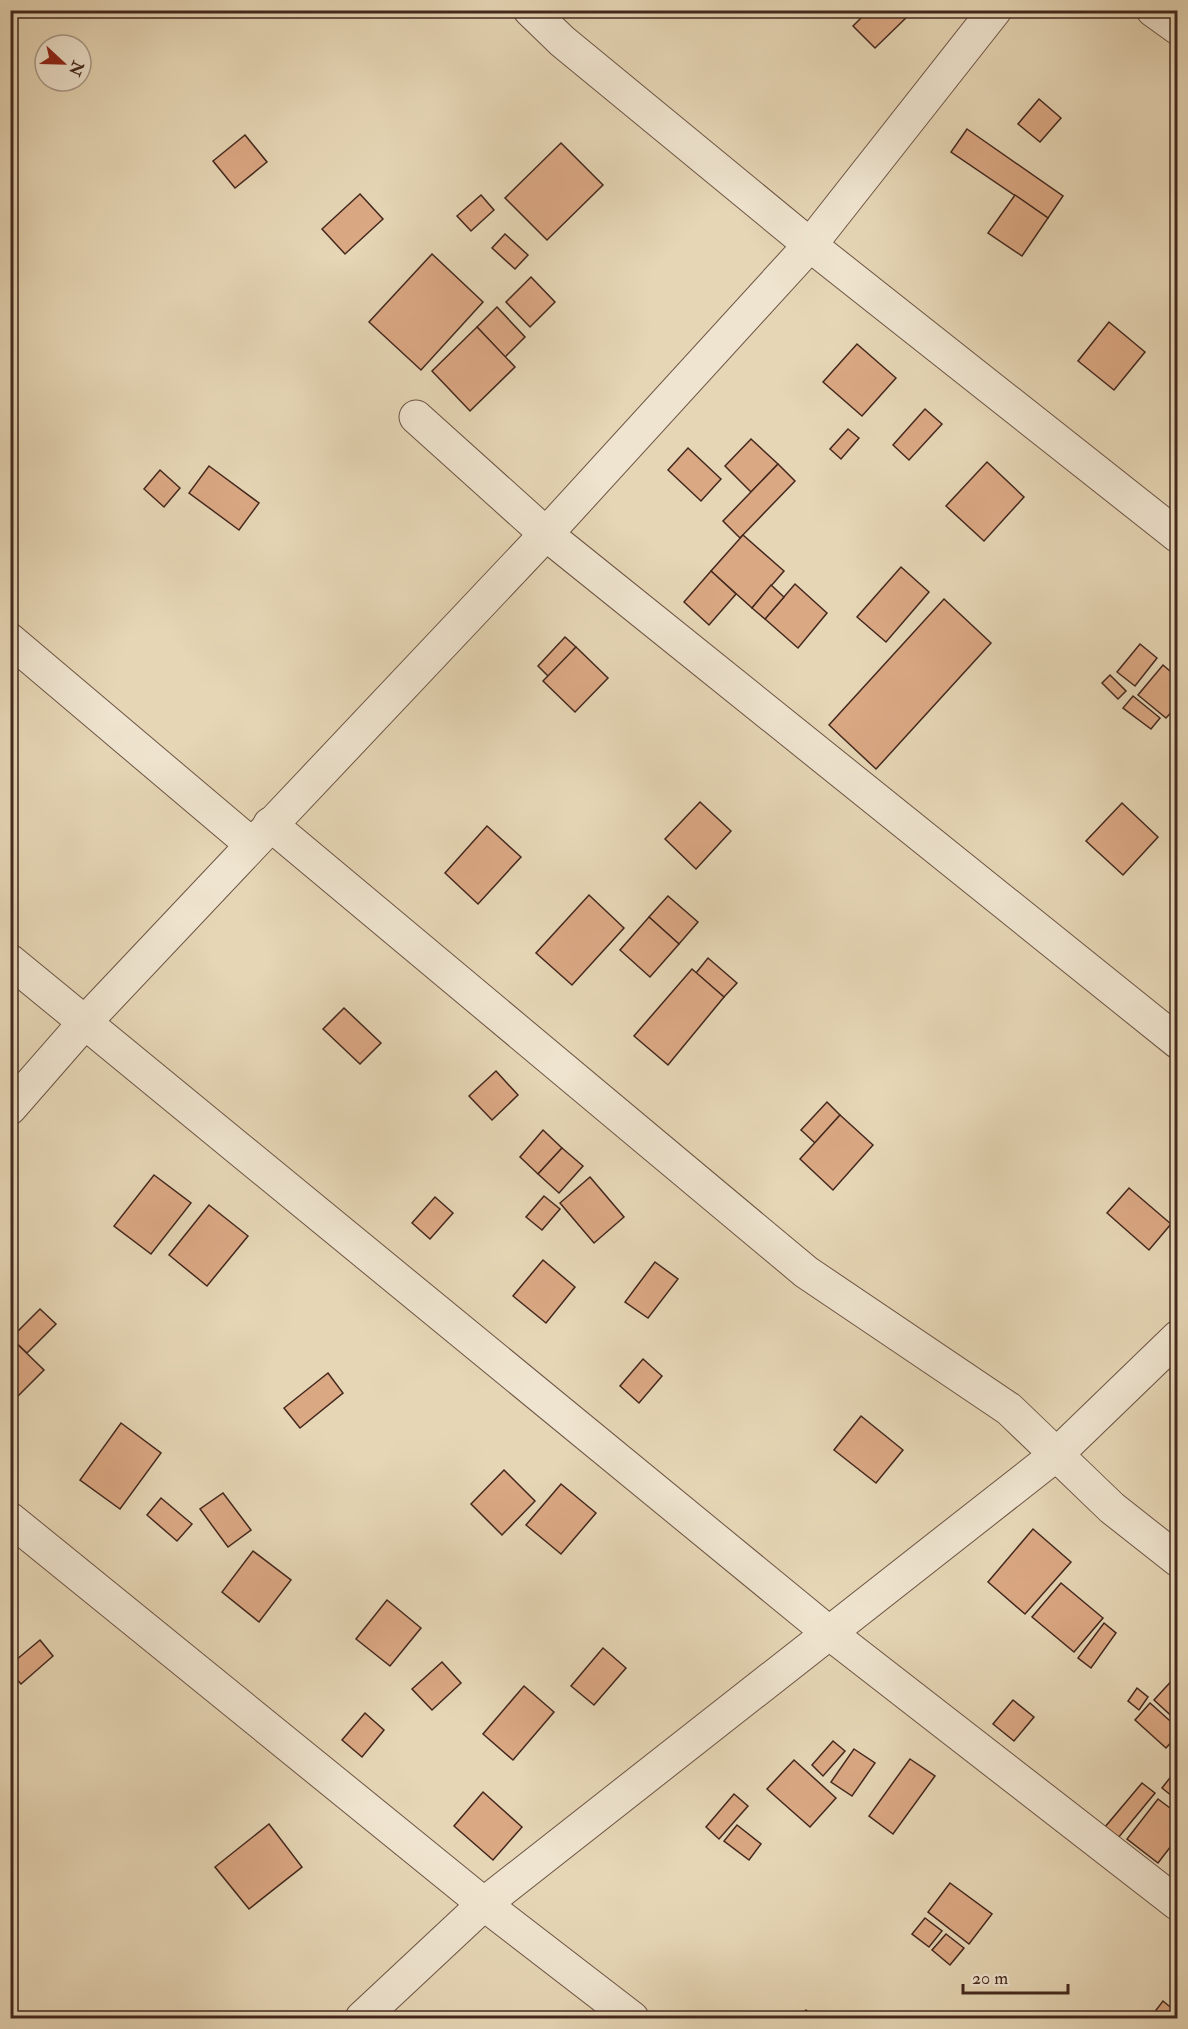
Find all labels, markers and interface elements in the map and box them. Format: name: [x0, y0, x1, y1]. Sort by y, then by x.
north arrow: [33, 33, 93, 93]
text: N: [64, 57, 88, 79]
scale bar: [963, 1957, 1068, 1995]
text: 20 m: [972, 1967, 1008, 1990]

